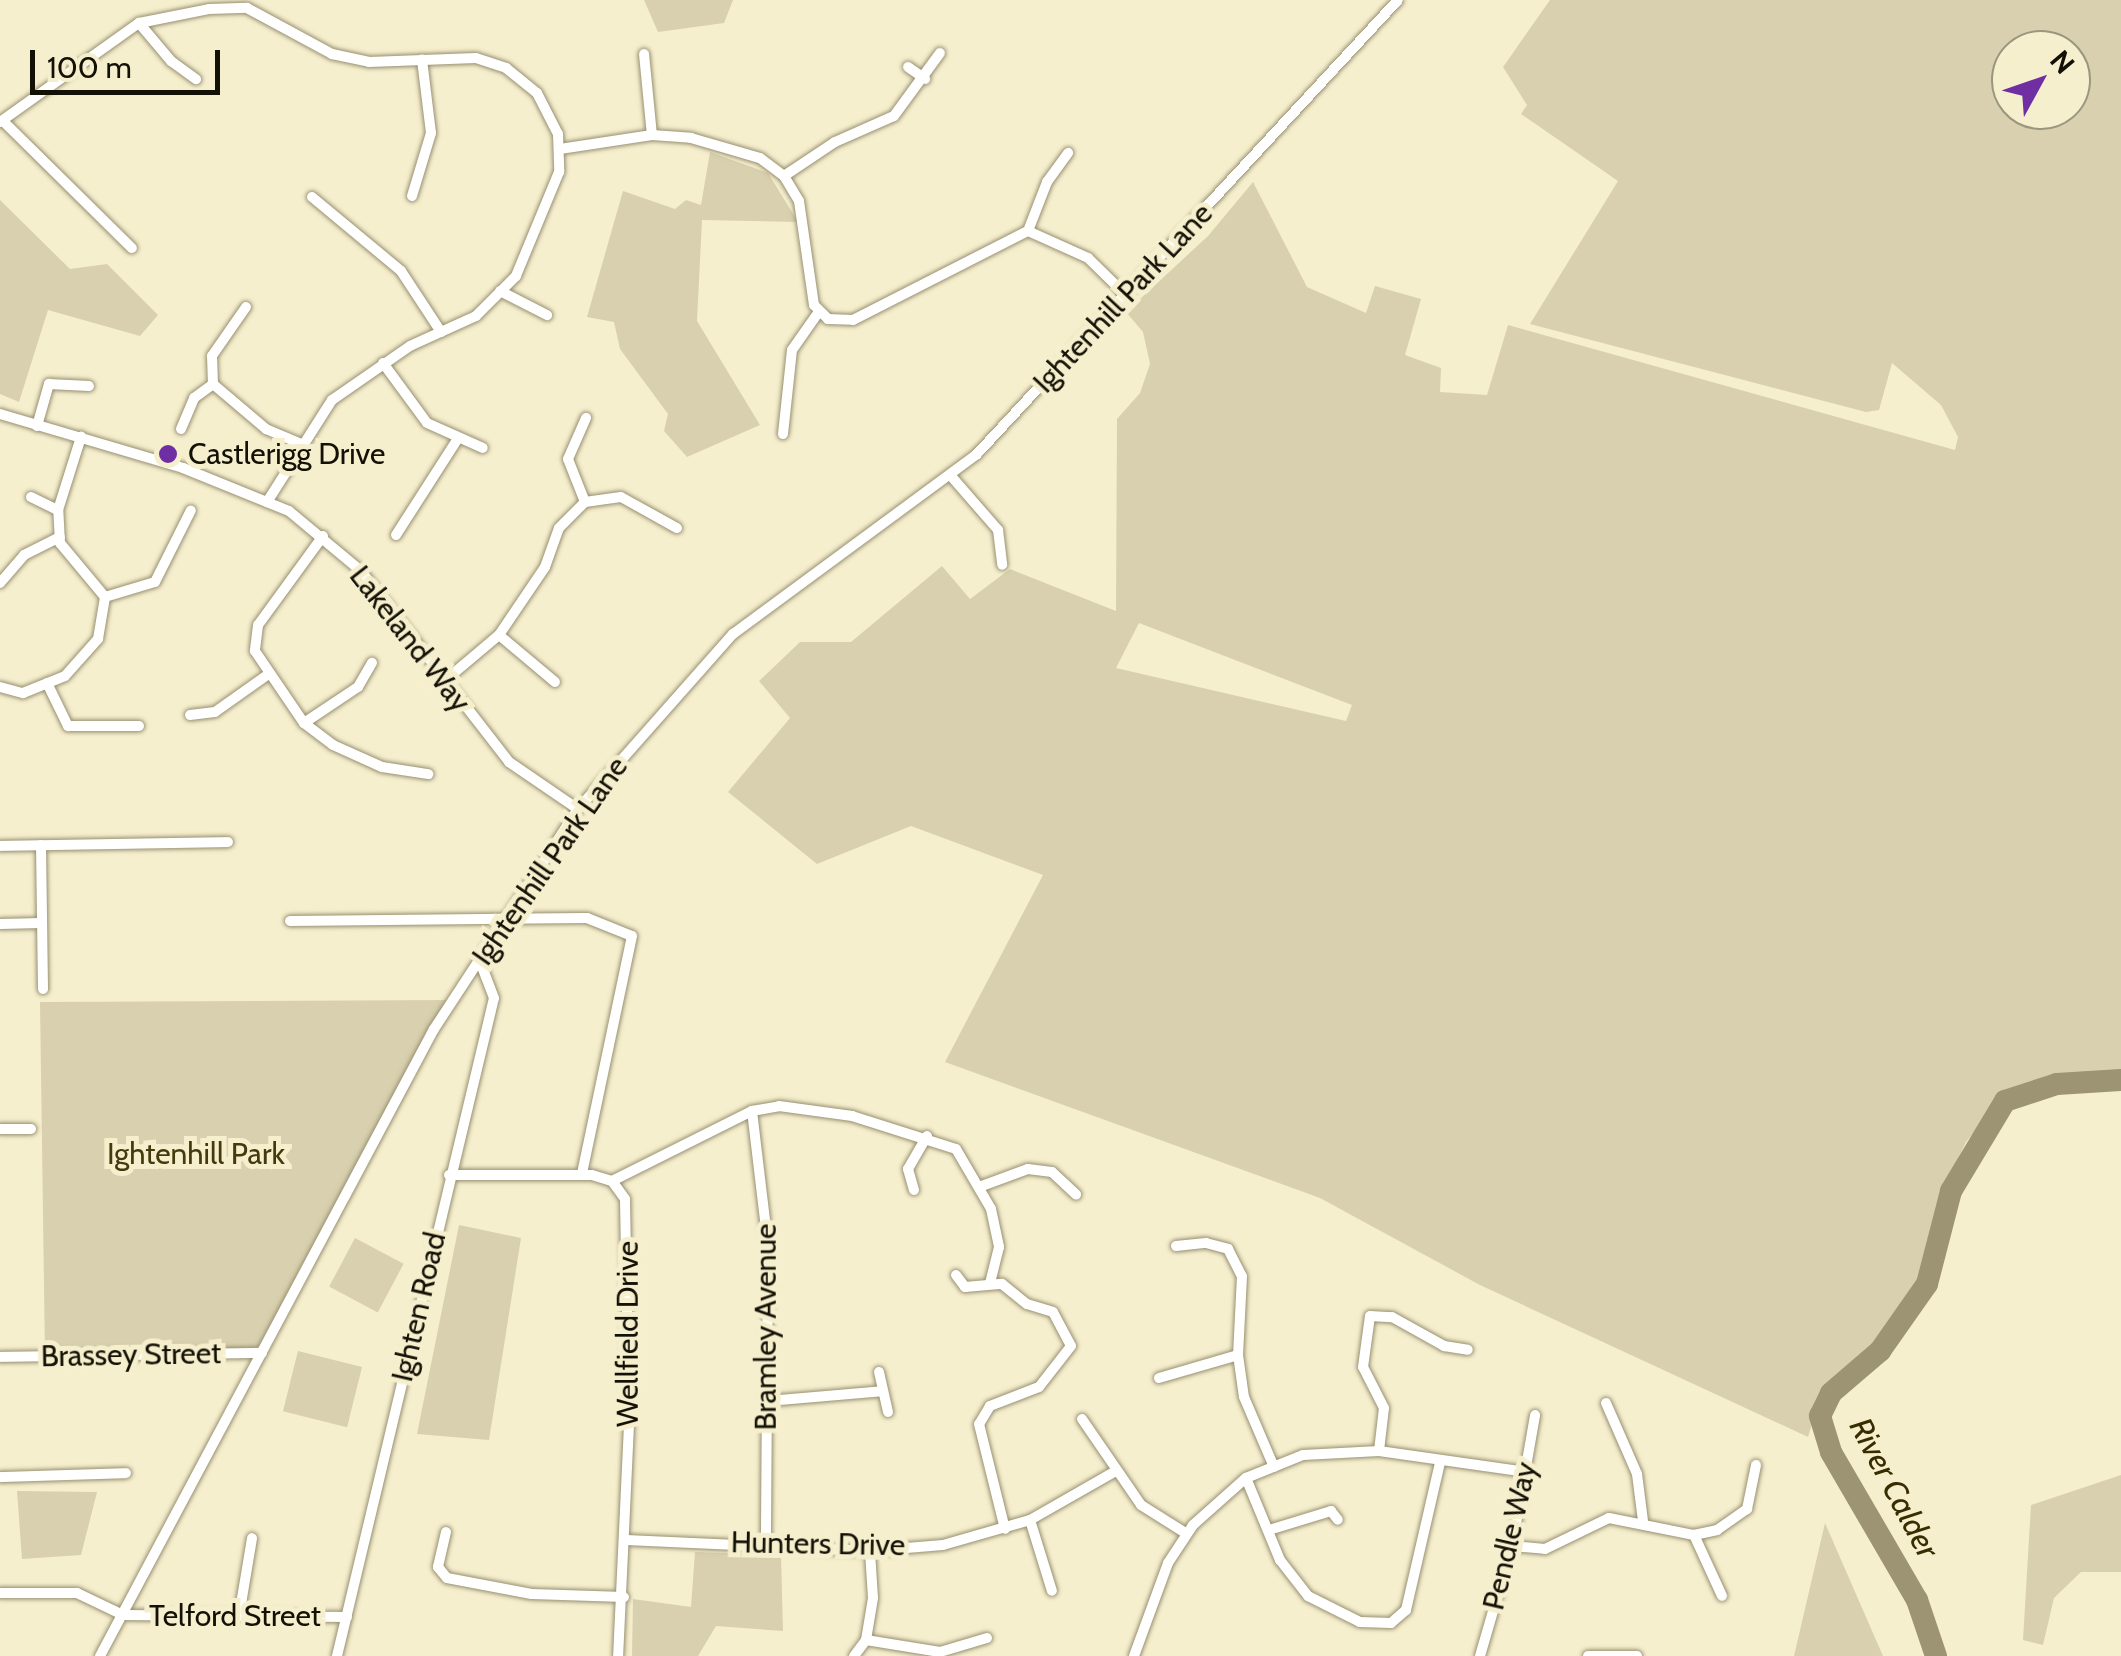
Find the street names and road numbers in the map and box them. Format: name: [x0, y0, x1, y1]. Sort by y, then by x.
street label: Ightenhill Park Lane: [1026, 196, 1220, 400]
street label: Lakeland Way: [342, 559, 478, 719]
street label: Ightenhill Park Lane: [465, 750, 635, 972]
street label: Bramley Avenue: [748, 1224, 784, 1430]
street label: Ighten Road: [384, 1229, 454, 1385]
street label: Wellfield Drive: [610, 1241, 646, 1427]
street label: Brassey Street: [40, 1335, 222, 1375]
street label: Pendle Way: [1476, 1459, 1544, 1613]
street label: Hunters Drive: [731, 1524, 905, 1564]
street label: Telford Street: [149, 1598, 321, 1634]

